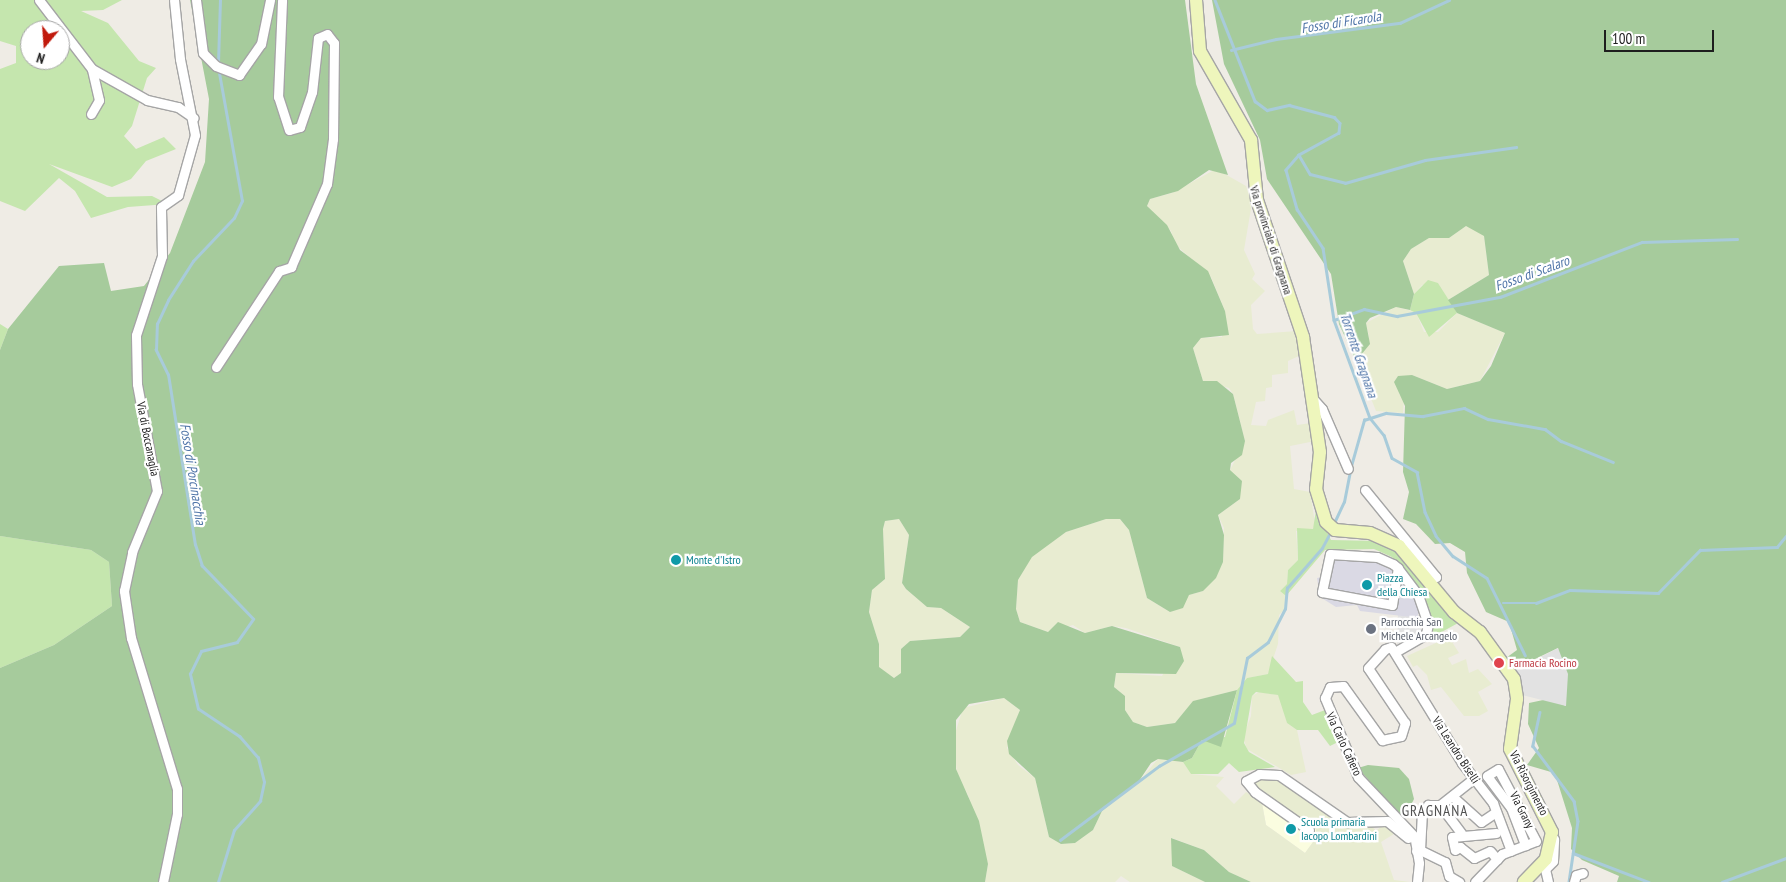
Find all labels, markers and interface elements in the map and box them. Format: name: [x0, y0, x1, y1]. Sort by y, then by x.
water label: Fosso di Ficarola: [1300, 7, 1382, 37]
north arrow: [20, 20, 70, 70]
scale bar: [1606, 20, 1716, 52]
text: 100 m: [1612, 29, 1645, 48]
text: N: [34, 49, 47, 68]
street label: Via provinciale di Gragnana: [1247, 184, 1295, 296]
water label: Fosso di Scalaro: [1493, 252, 1571, 294]
water label: Torrente Gragnana: [1337, 310, 1381, 400]
street label: Via di Boccanaglia: [134, 401, 162, 477]
water label: Fosso di Porcinacchia: [177, 422, 209, 526]
place label: Monte d'Istro: [686, 553, 741, 567]
marker: Monte d'Istro: [670, 554, 682, 566]
place label: Piazza della Chiesa: [1377, 571, 1427, 599]
marker: Piazza della Chiesa: [1361, 579, 1373, 591]
place label: Parrocchia San Michele Arcangelo: [1381, 615, 1457, 643]
marker: Parrocchia San Michele Arcangelo: [1365, 623, 1377, 635]
place label: Farmacia Rocino: [1509, 656, 1577, 670]
marker: Farmacia Rocino: [1493, 657, 1505, 669]
street label: Via Carlo Cafiero: [1323, 710, 1365, 778]
street label: Via Leandro Biselli: [1429, 714, 1483, 786]
street label: Via Risorgimento: [1507, 748, 1551, 818]
street label: Via Grany: [1507, 789, 1537, 831]
district label: GRAGNANA: [1401, 802, 1469, 820]
place label: Scuola primaria Iacopo Lombardini: [1301, 815, 1377, 843]
marker: Scuola primaria Iacopo Lombardini: [1285, 823, 1297, 835]

